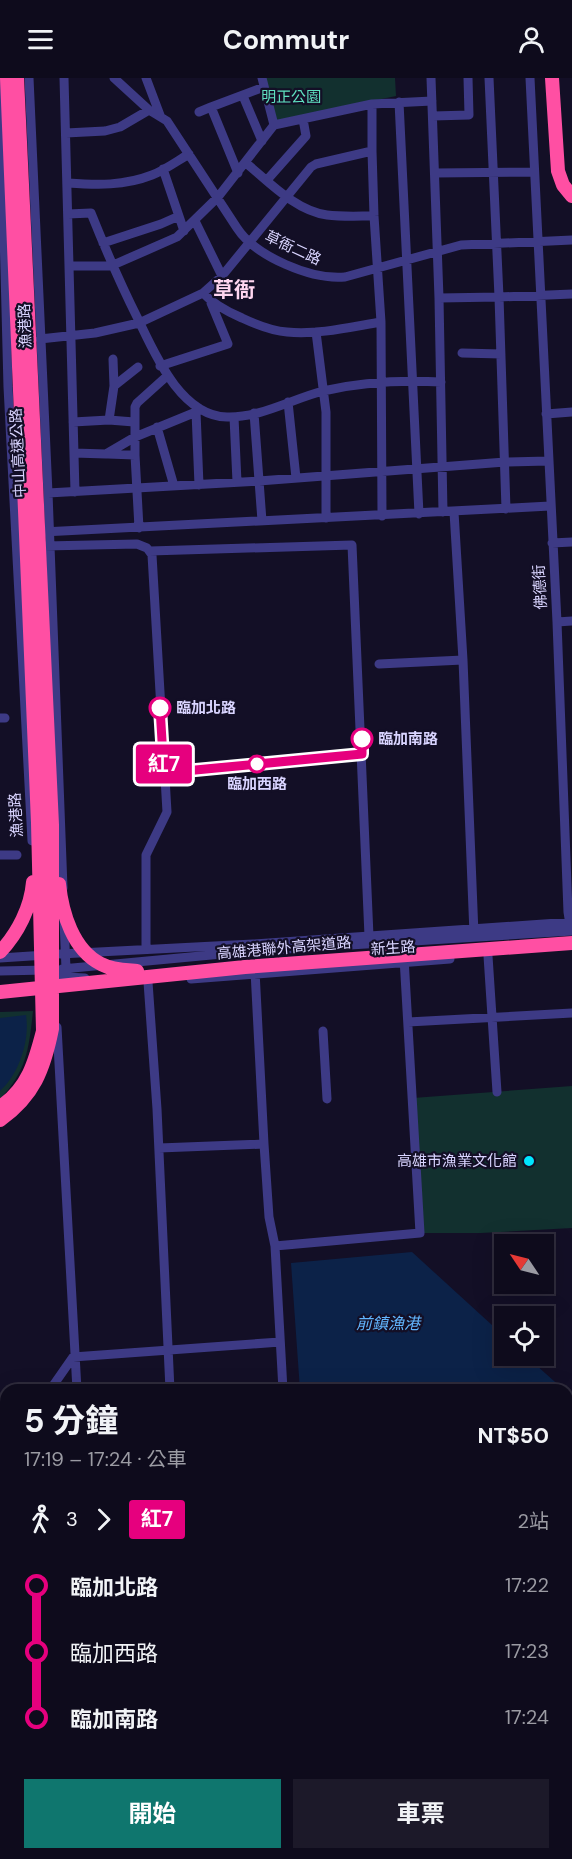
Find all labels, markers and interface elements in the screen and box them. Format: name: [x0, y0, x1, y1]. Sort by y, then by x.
text: Commutr: [223, 22, 349, 57]
icon: menu: [24, 23, 57, 56]
icon: person: [515, 23, 548, 56]
park label: 明正公園: [261, 87, 321, 107]
street label: 草衙二路: [262, 226, 324, 270]
district label: 草衙: [213, 276, 255, 304]
street label: 漁港路: [14, 303, 36, 349]
street label: 中山高速公路: [6, 408, 30, 498]
street label: 佛德街: [529, 564, 551, 610]
marker: 臨加北路: [149, 697, 171, 719]
place label: 臨加北路: [176, 698, 236, 718]
marker: 臨加南路: [351, 728, 373, 750]
place label: 臨加南路: [378, 729, 438, 749]
line badge: 紅7: [137, 744, 191, 784]
text: 紅7: [148, 750, 180, 778]
marker: 臨加西路: [248, 755, 266, 773]
place label: 臨加西路: [227, 774, 287, 794]
street label: 漁港路: [5, 792, 27, 838]
street label: 高雄港聯外高架道路: [216, 932, 352, 964]
street label: 新生路: [370, 936, 416, 960]
place label: 高雄市漁業文化館: [397, 1151, 517, 1171]
marker: 高雄市漁業文化館: [522, 1154, 536, 1168]
north arrow: [494, 1234, 554, 1294]
map controls: [494, 1234, 554, 1366]
button: locate: [494, 1306, 554, 1366]
water label: 前鎮漁港: [356, 1313, 422, 1334]
text: 5 分鐘: [24, 1399, 118, 1442]
text: NT$50: [478, 1421, 549, 1450]
text: 17:19 – 17:24 · 公車: [24, 1446, 187, 1472]
icon: walk: [24, 1503, 57, 1536]
icon: forward: [87, 1503, 120, 1536]
text: 紅7: [141, 1505, 173, 1533]
text: 3: [66, 1506, 78, 1532]
text: 2站: [517, 1508, 549, 1534]
text: 17:22: [505, 1572, 549, 1598]
text: 臨加北路: [70, 1573, 158, 1602]
text: 17:23: [505, 1638, 549, 1664]
text: 臨加西路: [70, 1639, 158, 1668]
text: 17:24: [505, 1704, 549, 1730]
text: 臨加南路: [70, 1705, 158, 1734]
button: 開始: [24, 1779, 281, 1848]
button: 車票: [293, 1779, 549, 1848]

